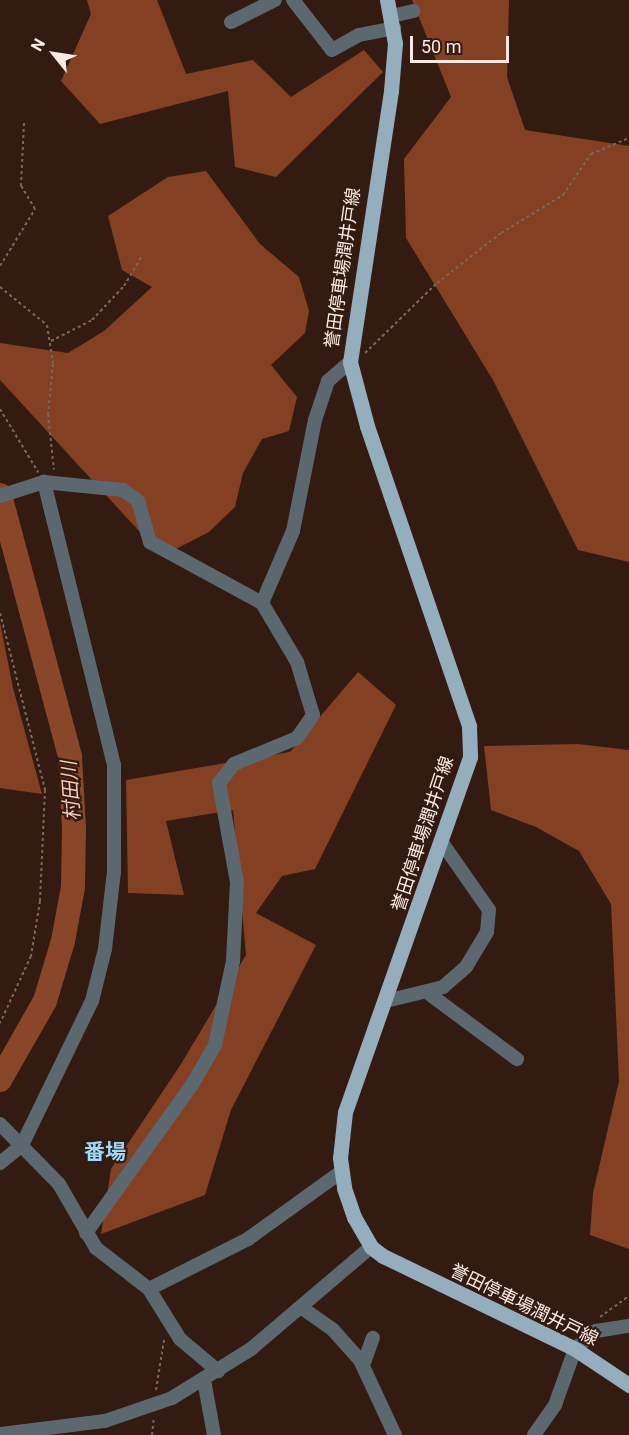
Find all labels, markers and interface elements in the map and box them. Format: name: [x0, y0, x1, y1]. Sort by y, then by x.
north arrow: [24, 24, 84, 84]
scale bar: [413, 24, 512, 62]
text: N: [27, 35, 49, 54]
text: 50 m: [421, 36, 461, 57]
street label: 誉田停車場潤井戸線: [321, 186, 365, 350]
street label: 誉田停車場潤井戸線: [388, 754, 458, 914]
water label: 村田川: [57, 760, 85, 822]
district label: 番場: [84, 1139, 126, 1165]
street label: 誉田停車場潤井戸線: [446, 1260, 602, 1350]

